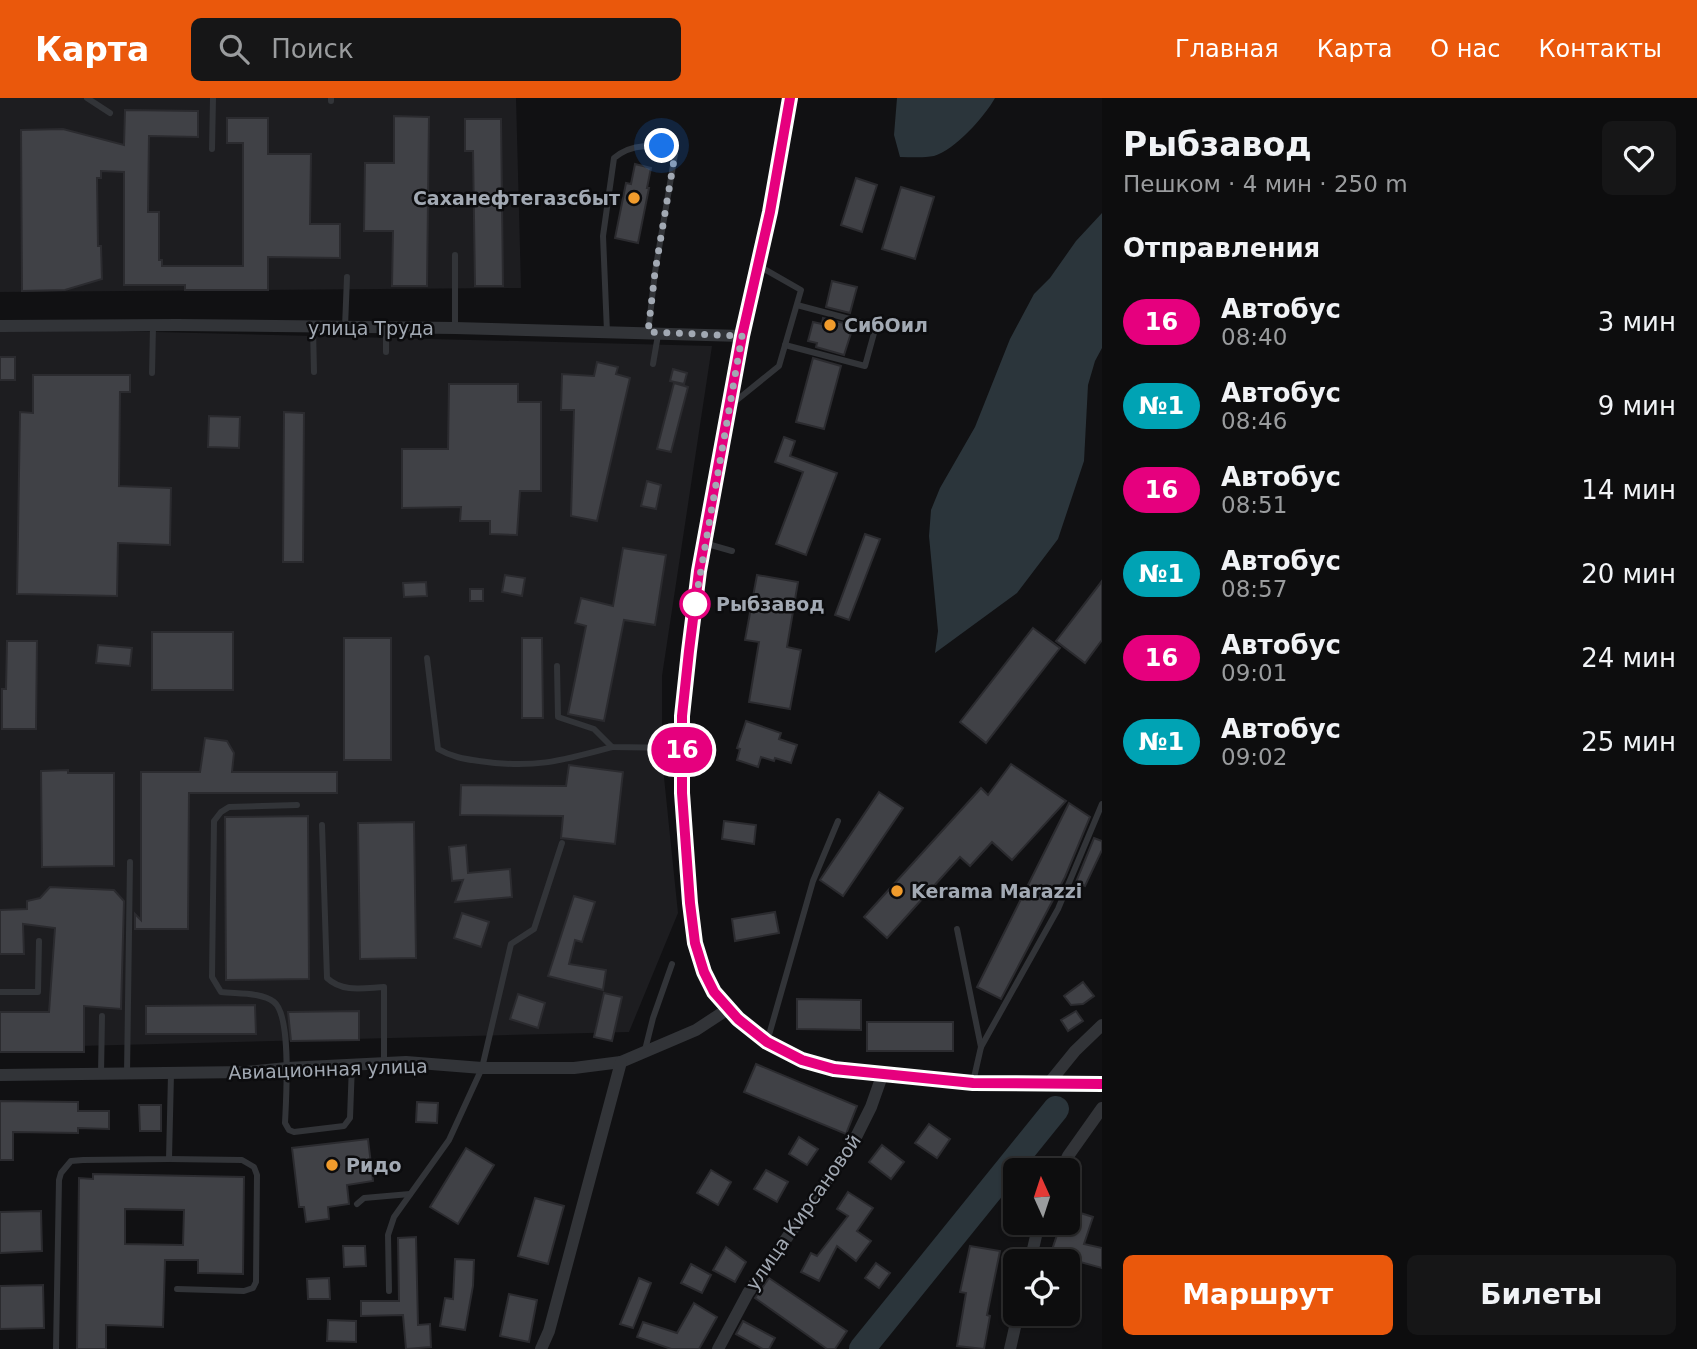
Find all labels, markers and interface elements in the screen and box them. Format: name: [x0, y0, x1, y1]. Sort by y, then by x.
search box: [191, 18, 681, 81]
text: Карта: [35, 30, 149, 69]
icon: search: [215, 30, 253, 68]
text: Поиск: [271, 34, 354, 64]
text: Главная: [1175, 35, 1279, 63]
text: Карта: [1317, 35, 1392, 63]
text: О нас: [1430, 35, 1500, 63]
text: Контакты: [1538, 35, 1662, 63]
button: heart: [1602, 121, 1676, 195]
text: Рыбзавод: [1123, 125, 1312, 164]
your location: [644, 128, 679, 163]
text: Пешком · 4 мин · 250 m: [1123, 171, 1408, 197]
place label: Саханефтегазсбыт: [413, 187, 620, 209]
marker: Саханефтегазсбыт: [626, 190, 642, 206]
text: Отправления: [1123, 233, 1320, 263]
text: Автобус: [1221, 294, 1341, 324]
text: 3 мин: [1598, 307, 1676, 337]
text: 16: [1145, 308, 1178, 336]
place label: СибОил: [844, 314, 928, 336]
street label: улица Труда: [308, 317, 434, 339]
marker: СибОил: [822, 317, 838, 333]
text: 08:40: [1221, 324, 1287, 350]
text: Автобус: [1221, 378, 1341, 408]
text: 9 мин: [1598, 391, 1676, 421]
text: №1: [1139, 392, 1184, 420]
text: 08:46: [1221, 408, 1287, 434]
text: Автобус: [1221, 462, 1341, 492]
text: 14 мин: [1581, 475, 1676, 505]
text: 16: [1145, 476, 1178, 504]
text: 08:51: [1221, 492, 1287, 518]
text: Автобус: [1221, 546, 1341, 576]
text: 20 мин: [1581, 559, 1676, 589]
text: №1: [1139, 560, 1184, 588]
text: 08:57: [1221, 576, 1287, 602]
marker: Рыбзавод: [680, 589, 710, 619]
place label: Рыбзавод: [716, 593, 825, 615]
text: Автобус: [1221, 630, 1341, 660]
text: 24 мин: [1581, 643, 1676, 673]
text: 16: [1145, 644, 1178, 672]
text: 09:01: [1221, 660, 1287, 686]
text: Автобус: [1221, 714, 1341, 744]
line badge: 16: [650, 727, 714, 773]
text: 25 мин: [1581, 727, 1676, 757]
text: №1: [1139, 728, 1184, 756]
text: 16: [665, 736, 699, 764]
text: 09:02: [1221, 744, 1287, 770]
place label: Kerama Marazzi: [911, 880, 1082, 902]
marker: Kerama Marazzi: [889, 883, 905, 899]
street label: Авиационная улица: [228, 1055, 428, 1083]
street label: улица Кирсановой: [741, 1130, 865, 1294]
place label: Ридо: [346, 1154, 402, 1176]
marker: Ридо: [324, 1157, 340, 1173]
north arrow: [1003, 1158, 1080, 1236]
map controls: [1003, 1158, 1080, 1326]
button: locate: [1003, 1249, 1080, 1326]
button: Маршрут: [1123, 1255, 1393, 1335]
button: Билеты: [1407, 1255, 1676, 1335]

